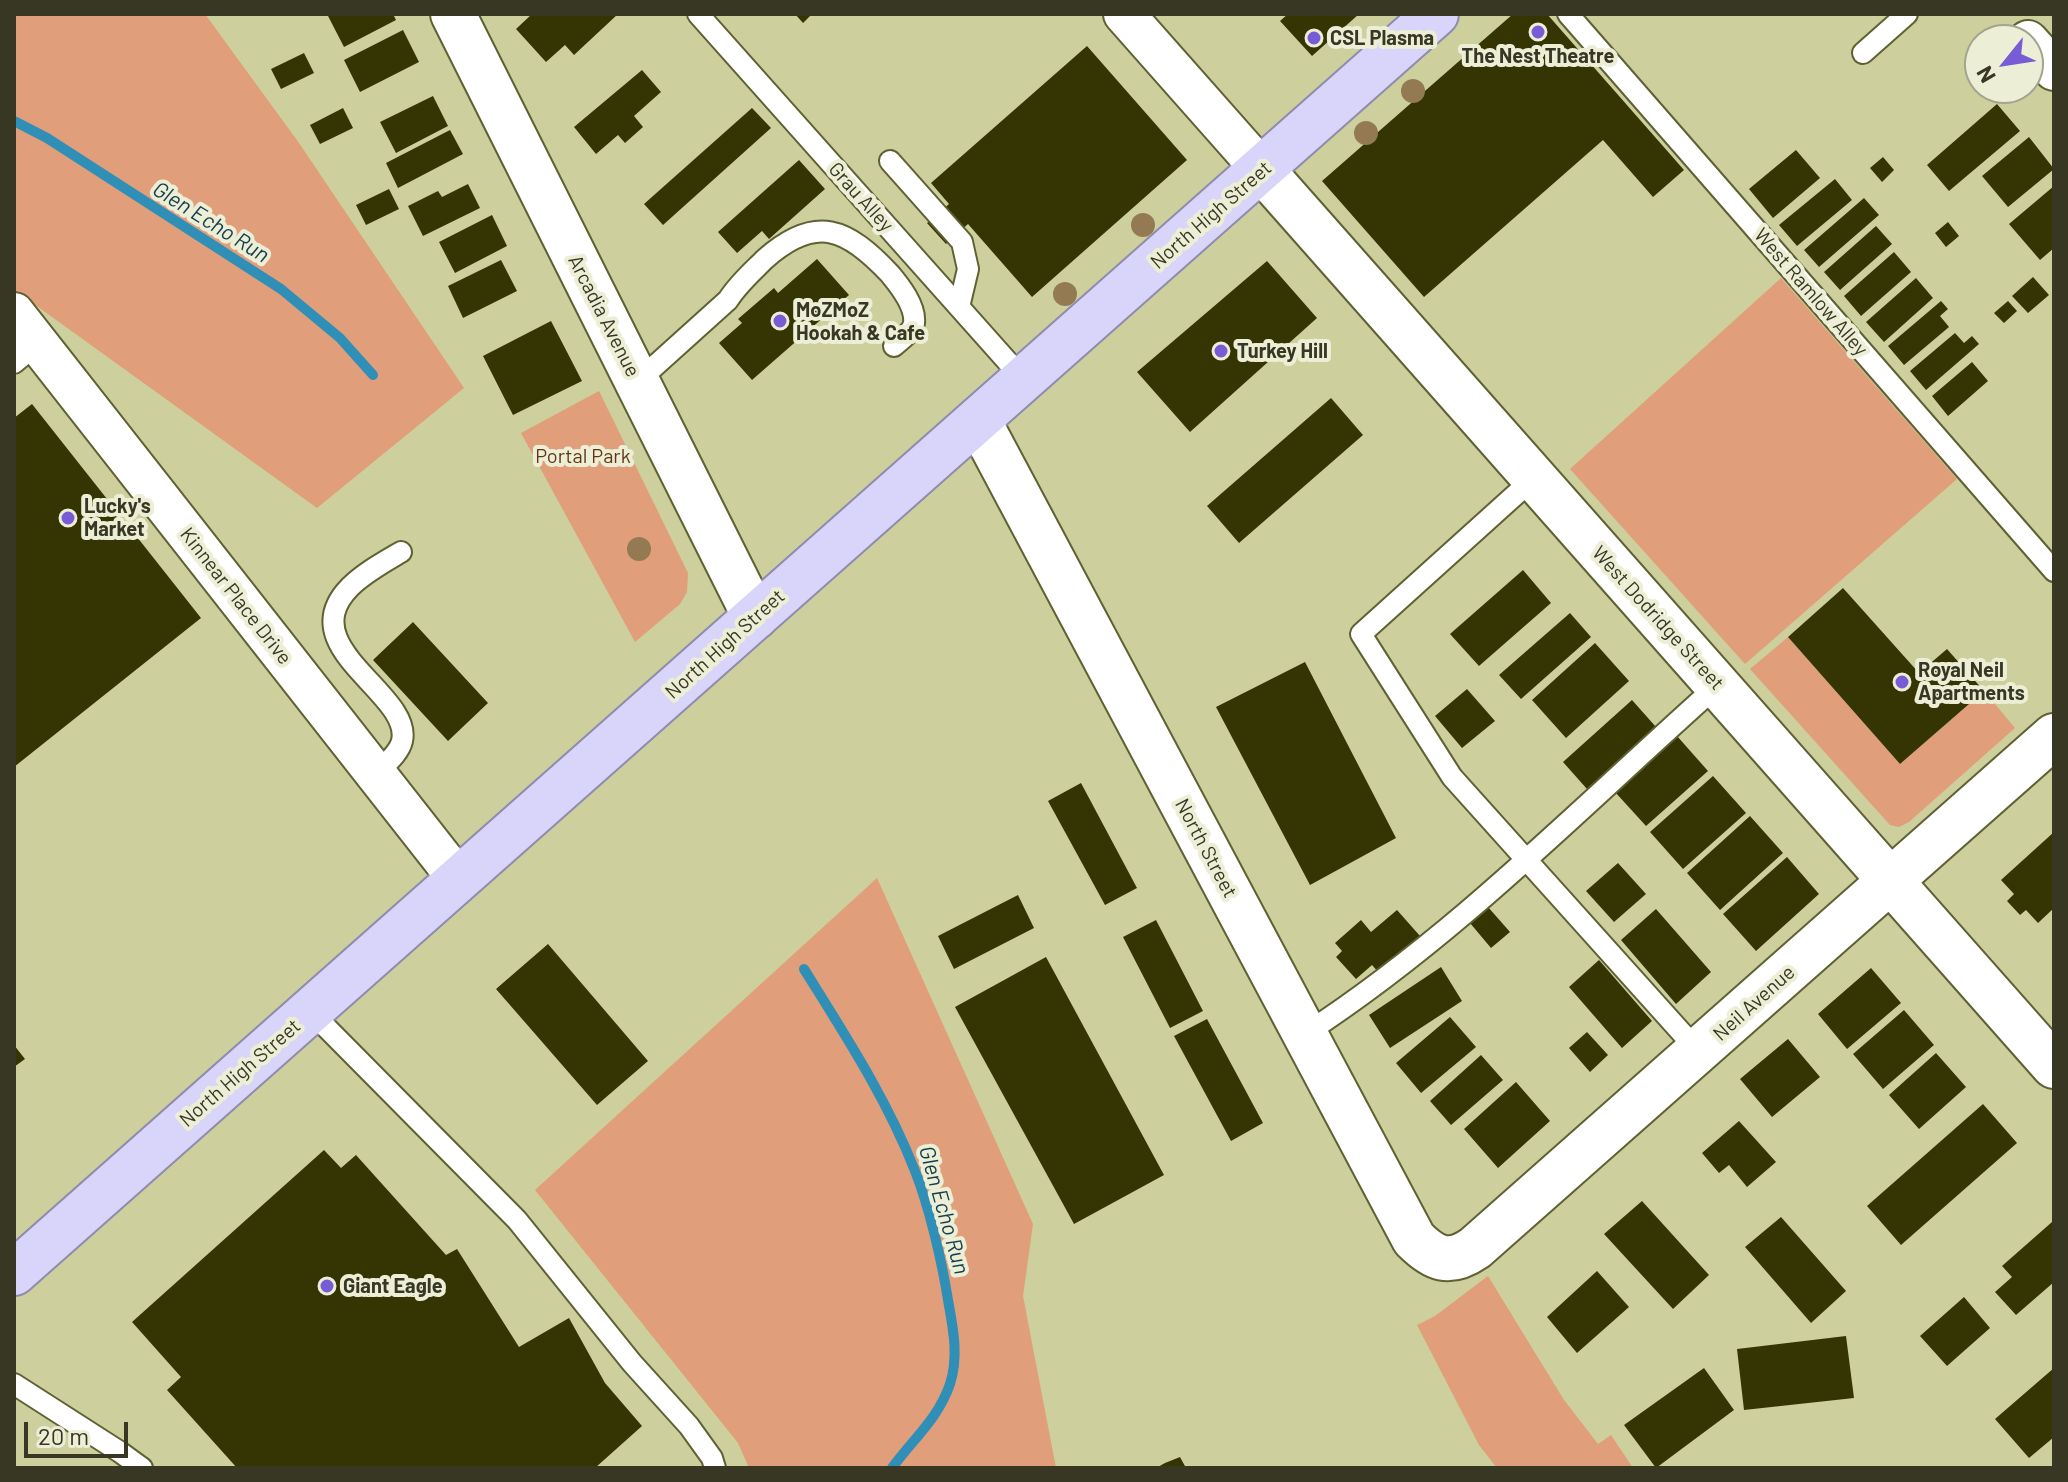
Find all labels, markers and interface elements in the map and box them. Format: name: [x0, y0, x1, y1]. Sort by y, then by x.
marker: The Nest Theatre: [1529, 23, 1547, 41]
north arrow: [1964, 24, 2044, 104]
place label: CSL Plasma: [1330, 26, 1434, 50]
marker: CSL Plasma: [1305, 29, 1323, 47]
place label: The Nest Theatre: [1462, 44, 1614, 68]
text: N: [1970, 62, 2000, 88]
street label: North High Street: [1146, 156, 1276, 274]
street label: Grau Alley: [824, 157, 898, 237]
water label: Glen Echo Run: [148, 176, 274, 268]
street label: West Ramlow Alley: [1749, 223, 1873, 361]
street label: Arcadia Avenue: [563, 251, 645, 381]
place label: MoZMoZ Hookah & Cafe: [796, 298, 925, 345]
marker: MoZMoZ Hookah & Cafe: [771, 312, 789, 330]
place label: Turkey Hill: [1237, 339, 1328, 363]
marker: Turkey Hill: [1212, 342, 1230, 360]
park label: Portal Park: [535, 444, 631, 468]
place label: Lucky's Market: [84, 494, 151, 541]
marker: Lucky's Market: [59, 509, 77, 527]
street label: Kinnear Place Drive: [175, 523, 297, 669]
street label: West Dodridge Street: [1587, 541, 1729, 695]
street label: North High Street: [660, 584, 790, 704]
place label: Royal Neil Apartments: [1918, 658, 2025, 705]
marker: Royal Neil Apartments: [1893, 673, 1911, 691]
street label: North Street: [1170, 794, 1242, 902]
street label: Neil Avenue: [1708, 960, 1800, 1046]
street label: North High Street: [175, 1014, 305, 1132]
water label: Glen Echo Run: [913, 1143, 975, 1277]
place label: Giant Eagle: [343, 1274, 443, 1298]
marker: Giant Eagle: [318, 1277, 336, 1295]
scale bar: [28, 1406, 132, 1456]
text: 20 m: [38, 1421, 89, 1450]

